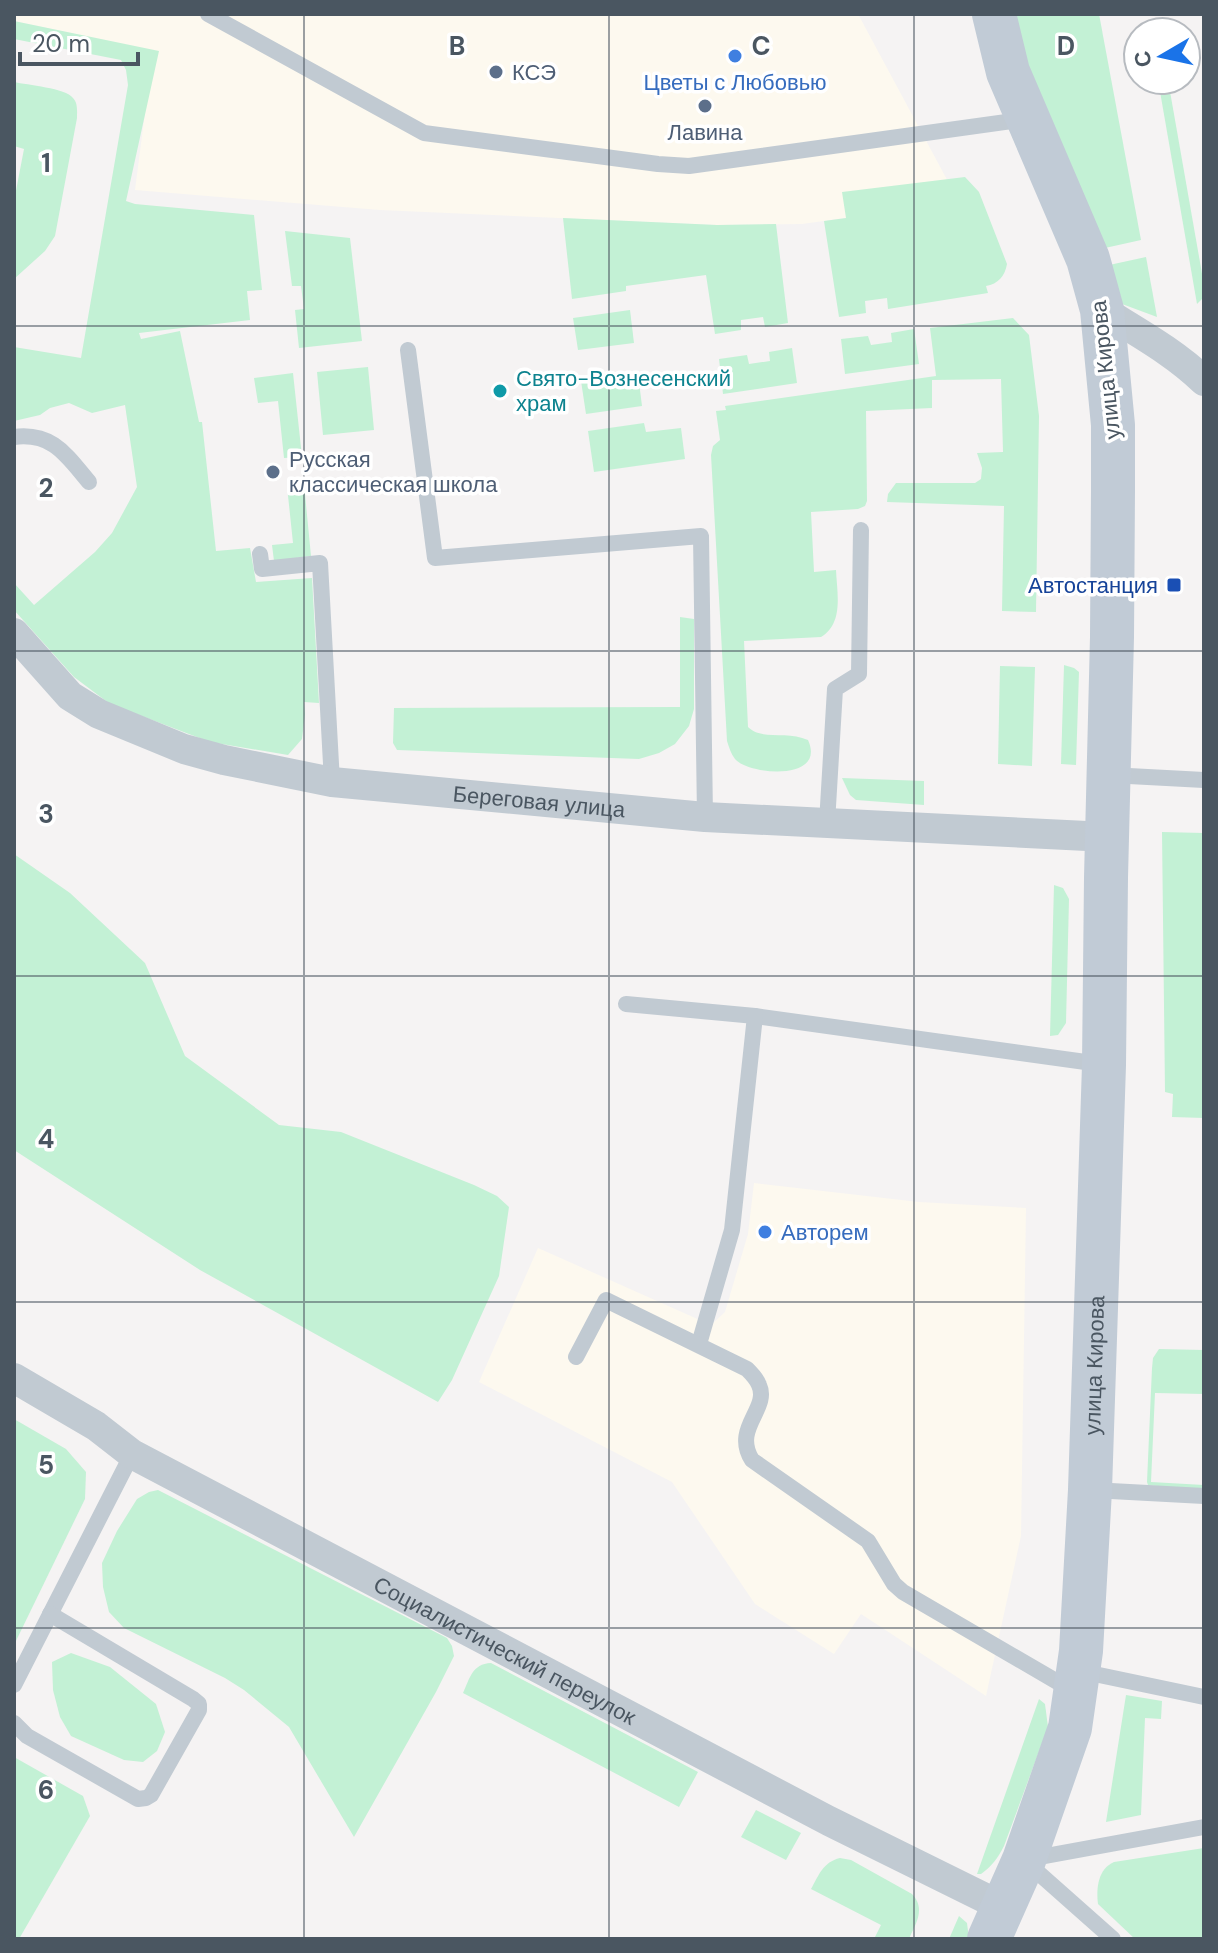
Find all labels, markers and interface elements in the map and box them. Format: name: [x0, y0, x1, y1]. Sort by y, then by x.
scale bar: [20, 16, 138, 66]
north arrow: [1122, 16, 1202, 96]
text: 20 m: [32, 28, 90, 59]
text: B: [449, 29, 465, 63]
text: C: [751, 29, 771, 63]
text: D: [1057, 29, 1075, 63]
marker: Цветы с Любовью: [726, 47, 744, 65]
text: С: [1127, 49, 1158, 69]
place label: КСЭ: [512, 58, 556, 87]
marker: КСЭ: [487, 63, 505, 81]
place label: Цветы с Любовью: [643, 68, 827, 97]
marker: Лавина: [696, 97, 714, 115]
place label: Лавина: [667, 118, 743, 147]
text: 1: [41, 146, 51, 180]
street label: улица Кирова: [1084, 298, 1127, 441]
place label: Свято-Вознесенский храм: [516, 364, 731, 418]
marker: Свято-Вознесенский храм: [491, 382, 509, 400]
place label: Русская классическая школа: [289, 445, 498, 499]
marker: Русская классическая школа: [264, 463, 282, 481]
text: 2: [38, 471, 54, 505]
place label: Автостанция: [1028, 571, 1158, 600]
marker: Автостанция: [1165, 576, 1183, 594]
street label: Береговая улица: [452, 779, 627, 825]
text: 3: [38, 797, 54, 831]
text: 4: [38, 1122, 54, 1156]
place label: Авторем: [781, 1218, 869, 1247]
marker: Авторем: [756, 1223, 774, 1241]
street label: улица Кирова: [1078, 1294, 1111, 1436]
text: 5: [38, 1448, 54, 1482]
street label: Социалистический переулок: [368, 1570, 641, 1732]
text: 6: [38, 1773, 54, 1807]

